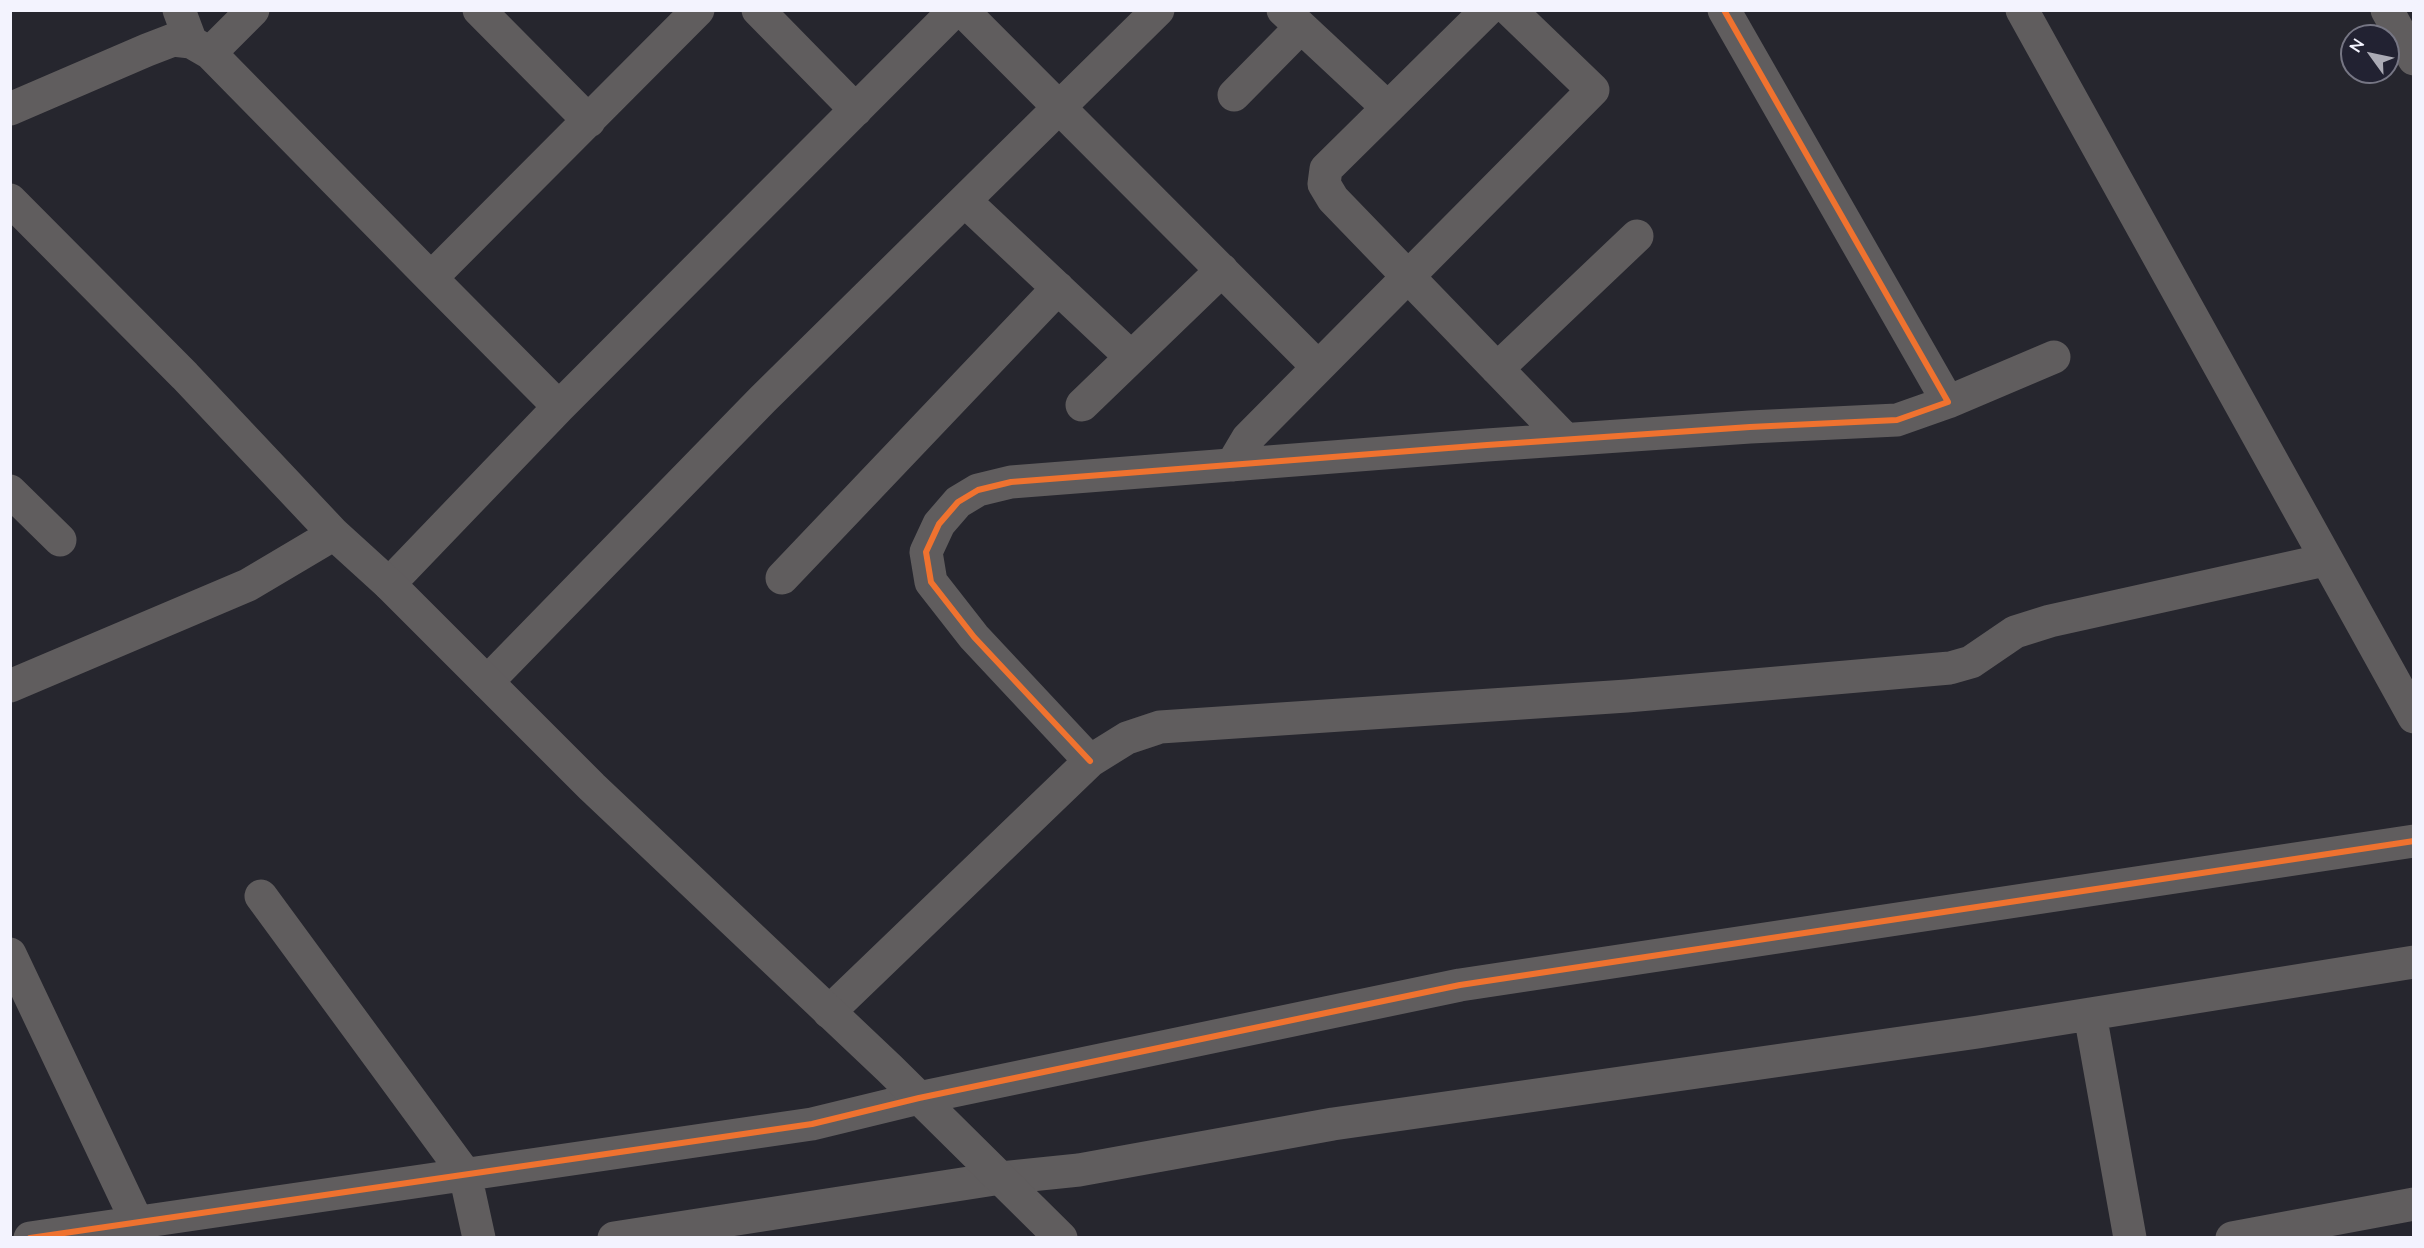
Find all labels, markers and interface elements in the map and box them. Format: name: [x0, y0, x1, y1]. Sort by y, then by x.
north arrow: [2340, 24, 2400, 84]
text: N: [2345, 35, 2367, 55]

